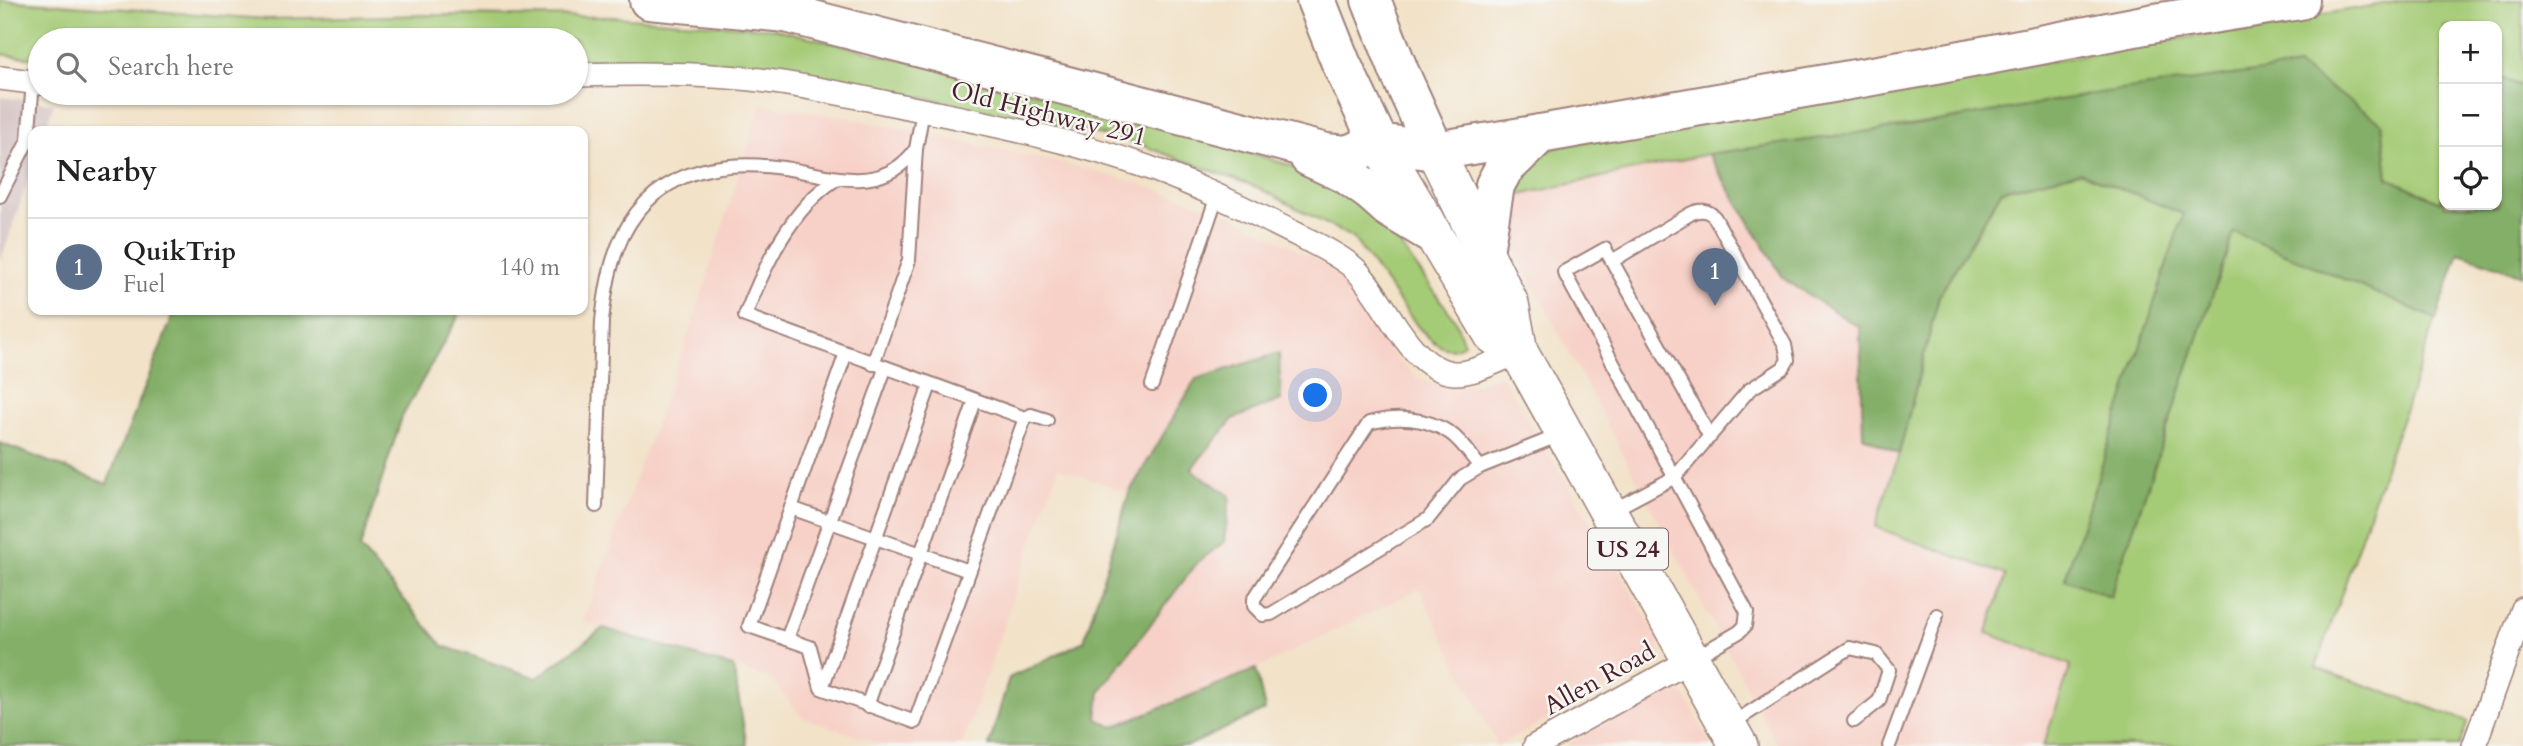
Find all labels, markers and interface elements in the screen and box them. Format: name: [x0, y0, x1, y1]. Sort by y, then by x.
map controls: [2439, 21, 2502, 210]
button: +: [2439, 21, 2502, 84]
search box: [28, 28, 588, 105]
icon: search: [52, 48, 90, 86]
text: Search here: [108, 49, 234, 84]
street label: Old Highway 291: [947, 72, 1150, 155]
button: −: [2439, 84, 2502, 147]
button: locate: [2439, 147, 2502, 210]
text: Nearby: [56, 151, 157, 192]
text: QuikTrip: [123, 234, 236, 269]
pin: 1: [1692, 248, 1738, 306]
text: 1: [73, 252, 85, 283]
text: 140 m: [499, 252, 560, 283]
text: Fuel: [123, 269, 165, 300]
your location: [1298, 378, 1332, 412]
road number: US 24: [1588, 528, 1668, 570]
street label: Allen Road: [1537, 633, 1661, 723]

